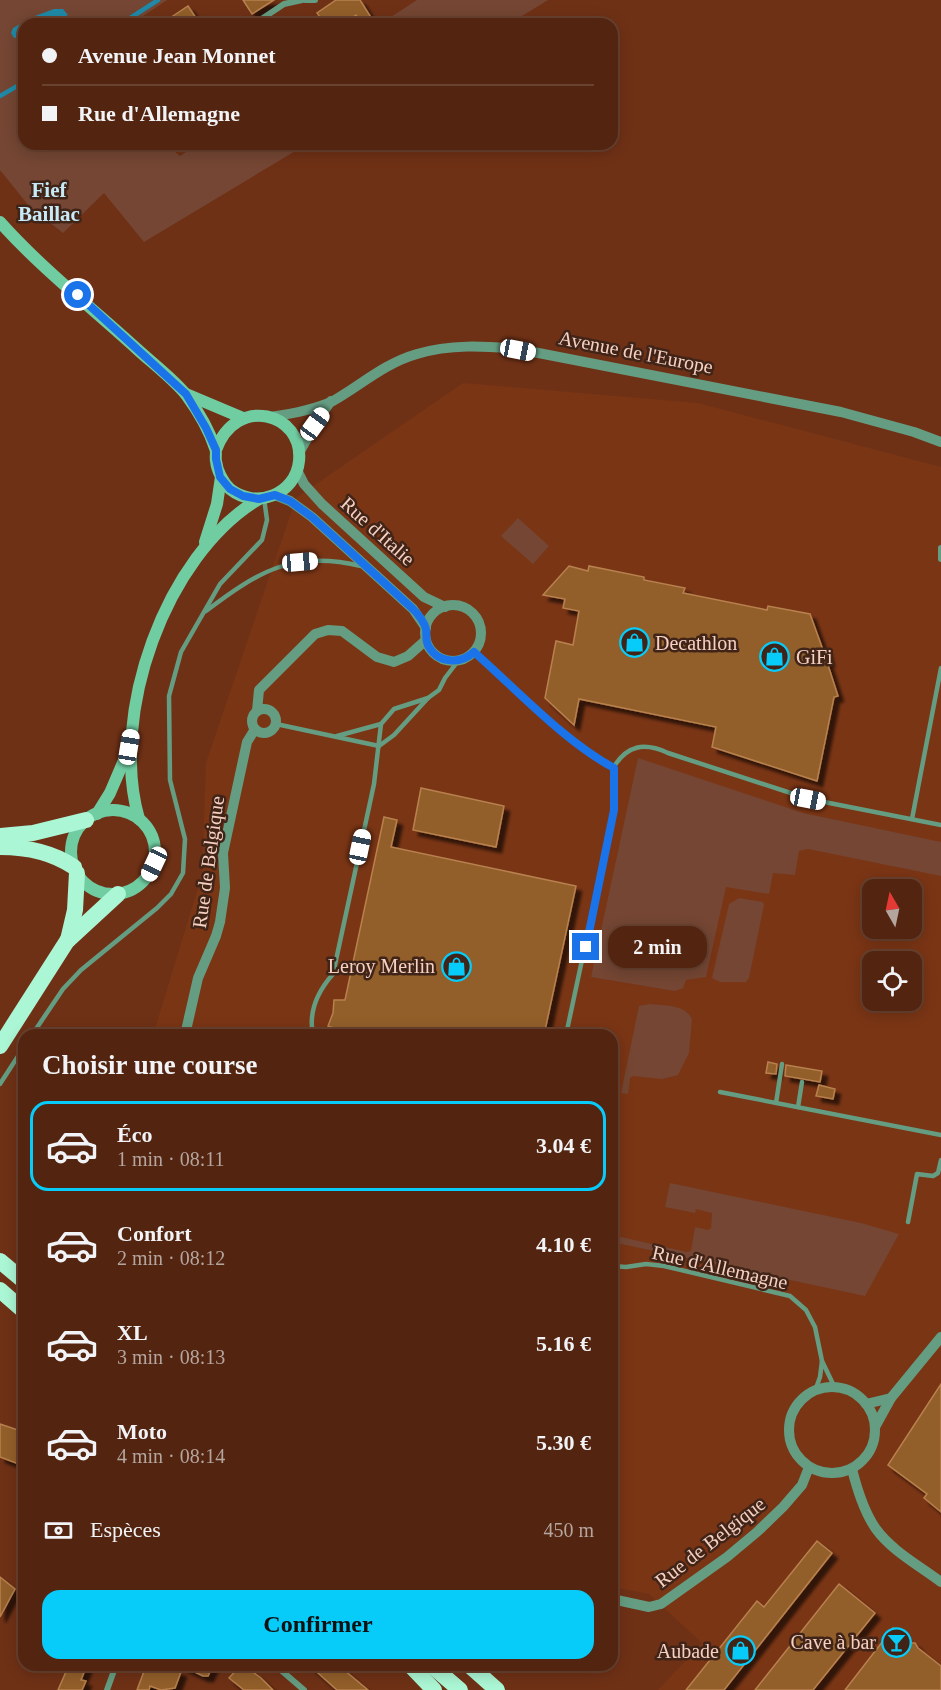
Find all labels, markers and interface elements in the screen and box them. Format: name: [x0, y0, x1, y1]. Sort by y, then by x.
text: Avenue Jean Monnet: [78, 43, 276, 68]
text: Rue d'Allemagne: [78, 101, 240, 126]
district label: Fief Baillac: [18, 178, 80, 226]
route start: [64, 281, 91, 308]
street label: Avenue de l'Europe: [557, 326, 715, 379]
car: [499, 338, 537, 362]
car: [297, 404, 333, 444]
street label: Rue d'Italie: [336, 492, 420, 570]
car: [281, 551, 319, 573]
shop icon: Decathlon: [618, 627, 650, 659]
place label: Decathlon: [655, 632, 737, 654]
shop icon: GiFi: [759, 641, 791, 673]
place label: GiFi: [796, 646, 833, 668]
car: [117, 728, 141, 766]
car: [789, 787, 827, 811]
street label: Rue de Belgique: [188, 794, 229, 930]
car: [347, 828, 373, 866]
car: [138, 844, 170, 884]
north arrow: [862, 879, 922, 939]
map controls: [862, 879, 922, 1011]
callout: 2 min: [607, 926, 706, 968]
route end: [572, 933, 599, 960]
text: 2 min: [633, 936, 682, 958]
shop icon: Leroy Merlin: [440, 950, 472, 982]
button: locate: [862, 951, 922, 1011]
place label: Leroy Merlin: [328, 955, 435, 978]
text: Choisir une course: [42, 1050, 258, 1080]
icon: car: [45, 1119, 99, 1173]
text: Éco: [117, 1122, 152, 1147]
text: 3.04 €: [536, 1133, 591, 1158]
text: 1 min · 08:11: [117, 1148, 225, 1170]
icon: car: [45, 1218, 99, 1272]
text: Confort: [117, 1221, 192, 1246]
text: 4.10 €: [536, 1232, 591, 1257]
street label: Rue d'Allemagne: [650, 1241, 790, 1294]
text: 2 min · 08:12: [117, 1247, 225, 1269]
icon: car: [45, 1317, 99, 1371]
text: XL: [117, 1320, 148, 1345]
text: 5.16 €: [536, 1331, 591, 1356]
text: 3 min · 08:13: [117, 1346, 225, 1368]
icon: car: [45, 1416, 99, 1470]
text: Moto: [117, 1419, 167, 1444]
text: 5.30 €: [536, 1430, 591, 1455]
text: 4 min · 08:14: [117, 1445, 225, 1467]
street label: Rue de Belgique: [651, 1492, 770, 1592]
icon: cash: [42, 1514, 75, 1547]
text: Espèces: [90, 1517, 161, 1542]
text: 450 m: [543, 1519, 594, 1541]
button: Confirmer: [42, 1590, 594, 1659]
bar icon: Cave à bar: [881, 1626, 913, 1658]
place label: Cave à bar: [790, 1631, 876, 1653]
shop icon: Aubade: [724, 1635, 756, 1667]
place label: Aubade: [657, 1640, 719, 1662]

